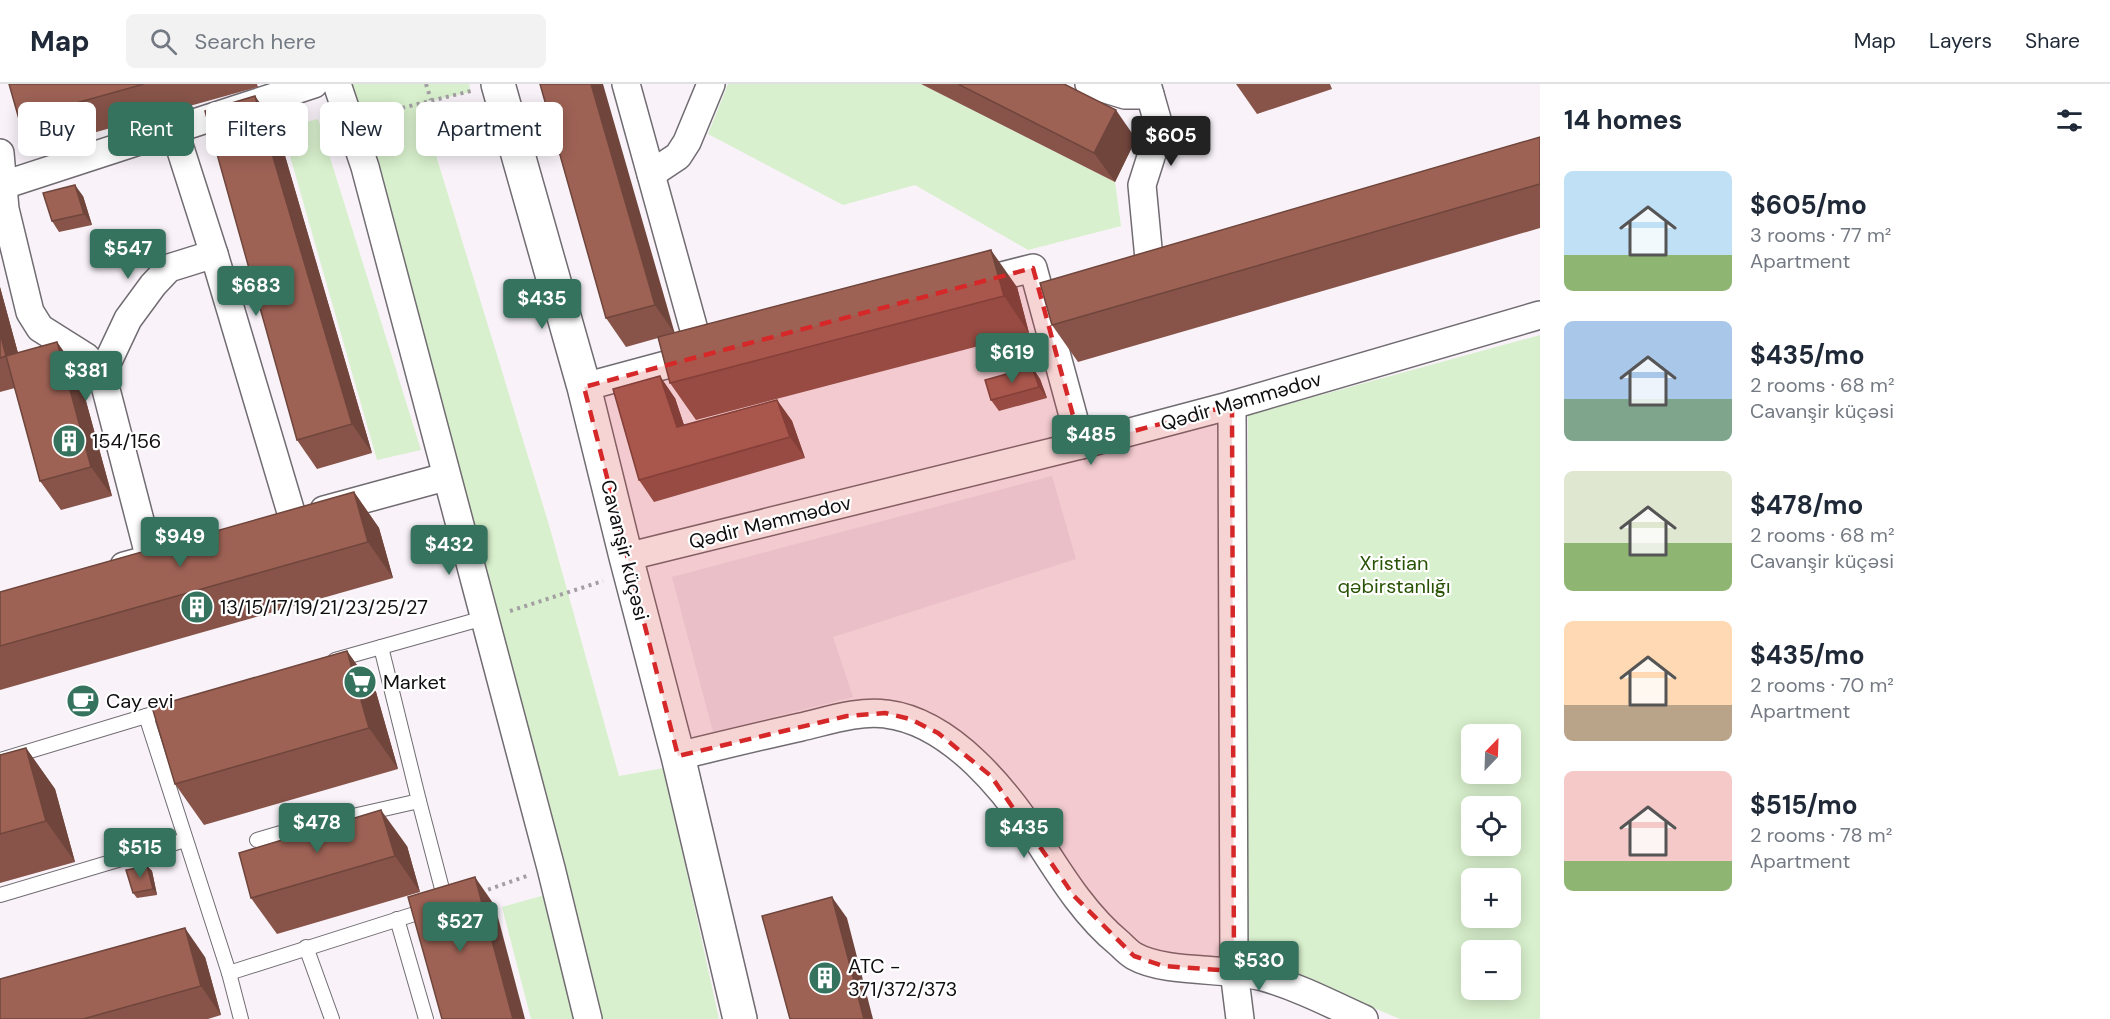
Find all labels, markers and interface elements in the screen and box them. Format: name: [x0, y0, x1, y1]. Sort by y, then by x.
search box: [126, 14, 546, 68]
text: Map: [30, 23, 90, 60]
icon: search: [147, 25, 180, 58]
text: Search here: [195, 27, 316, 56]
text: Map: [1854, 27, 1896, 55]
text: Layers: [1929, 27, 1992, 55]
text: Share: [2025, 27, 2080, 55]
chip: Buy: [18, 102, 96, 156]
chip: Rent: [108, 102, 194, 156]
chip: Filters: [206, 102, 308, 156]
chip: New: [320, 102, 404, 156]
chip: Apartment: [416, 102, 563, 156]
text: 14 homes: [1564, 103, 1682, 137]
icon: filters: [2053, 104, 2086, 137]
pin: $605: [1135, 116, 1207, 167]
text: $605: [1145, 122, 1197, 148]
text: $605/mo: [1750, 188, 1867, 222]
icon: home: [1612, 195, 1684, 267]
text: 3 rooms · 77 m²: [1750, 222, 1891, 248]
pin: $547: [92, 229, 164, 280]
text: $547: [104, 235, 152, 261]
text: Apartment: [1750, 248, 1850, 274]
pin: $683: [220, 266, 292, 317]
text: $683: [231, 272, 281, 298]
pin: $435: [506, 279, 578, 330]
text: $435: [517, 285, 567, 311]
pin: $619: [976, 333, 1048, 384]
text: $435/mo: [1750, 338, 1865, 372]
text: $619: [990, 339, 1034, 365]
icon: home: [1612, 345, 1684, 417]
pin: $381: [50, 351, 122, 402]
text: $381: [64, 357, 108, 383]
street label: Qədir Məmmədov: [1157, 365, 1325, 436]
text: 2 rooms · 68 m²: [1750, 372, 1895, 398]
text: Cavanşir küçəsi: [1750, 398, 1894, 424]
pin: $485: [1055, 415, 1127, 466]
text: $485: [1066, 421, 1116, 447]
building icon: 154/156: [51, 423, 87, 459]
place label: 154/156: [92, 428, 161, 454]
street label: Cavanşir küçəsi: [595, 477, 655, 623]
text: $478/mo: [1750, 488, 1863, 522]
street label: Qədir Məmmədov: [686, 489, 854, 555]
icon: home: [1612, 495, 1684, 567]
pin: $949: [144, 517, 216, 568]
text: 2 rooms · 68 m²: [1750, 522, 1895, 548]
text: $949: [155, 523, 205, 549]
pin: $432: [413, 525, 485, 576]
text: $432: [425, 531, 473, 557]
text: Cavanşir küçəsi: [1750, 548, 1894, 574]
park label: Xristian qəbirstanlığı: [1338, 550, 1450, 599]
building icon: 13/15/17/19/21/23/25/27: [179, 589, 215, 625]
place label: 13/15/17/19/21/23/25/27: [220, 594, 428, 620]
text: $435/mo: [1750, 638, 1865, 672]
icon: home: [1612, 645, 1684, 717]
supermarket icon: Market: [342, 664, 378, 700]
place label: Market: [383, 669, 446, 695]
text: 2 rooms · 70 m²: [1750, 672, 1894, 698]
cafe icon: Cay evi: [65, 683, 101, 719]
place label: Cay evi: [106, 688, 174, 714]
text: Apartment: [1750, 698, 1850, 724]
north arrow: [1461, 724, 1521, 784]
map controls: [1461, 724, 1521, 1000]
text: $515/mo: [1750, 788, 1858, 822]
icon: home: [1612, 795, 1684, 867]
button: locate: [1461, 796, 1521, 856]
pin: $478: [281, 803, 353, 854]
pin: $435: [988, 808, 1060, 859]
text: $478: [293, 809, 341, 835]
text: $435: [999, 814, 1049, 840]
text: 2 rooms · 78 m²: [1750, 822, 1892, 848]
pin: $515: [104, 828, 176, 879]
text: $515: [118, 834, 162, 860]
text: Apartment: [1750, 848, 1850, 874]
button: +: [1461, 868, 1521, 928]
pin: $527: [424, 902, 496, 953]
text: $527: [437, 908, 483, 934]
button: −: [1461, 940, 1521, 1000]
pin: $530: [1223, 941, 1295, 992]
text: $530: [1234, 947, 1284, 973]
place label: ATC - 371/372/373: [848, 953, 957, 1002]
building icon: ATC - 371/372/373: [807, 960, 843, 996]

